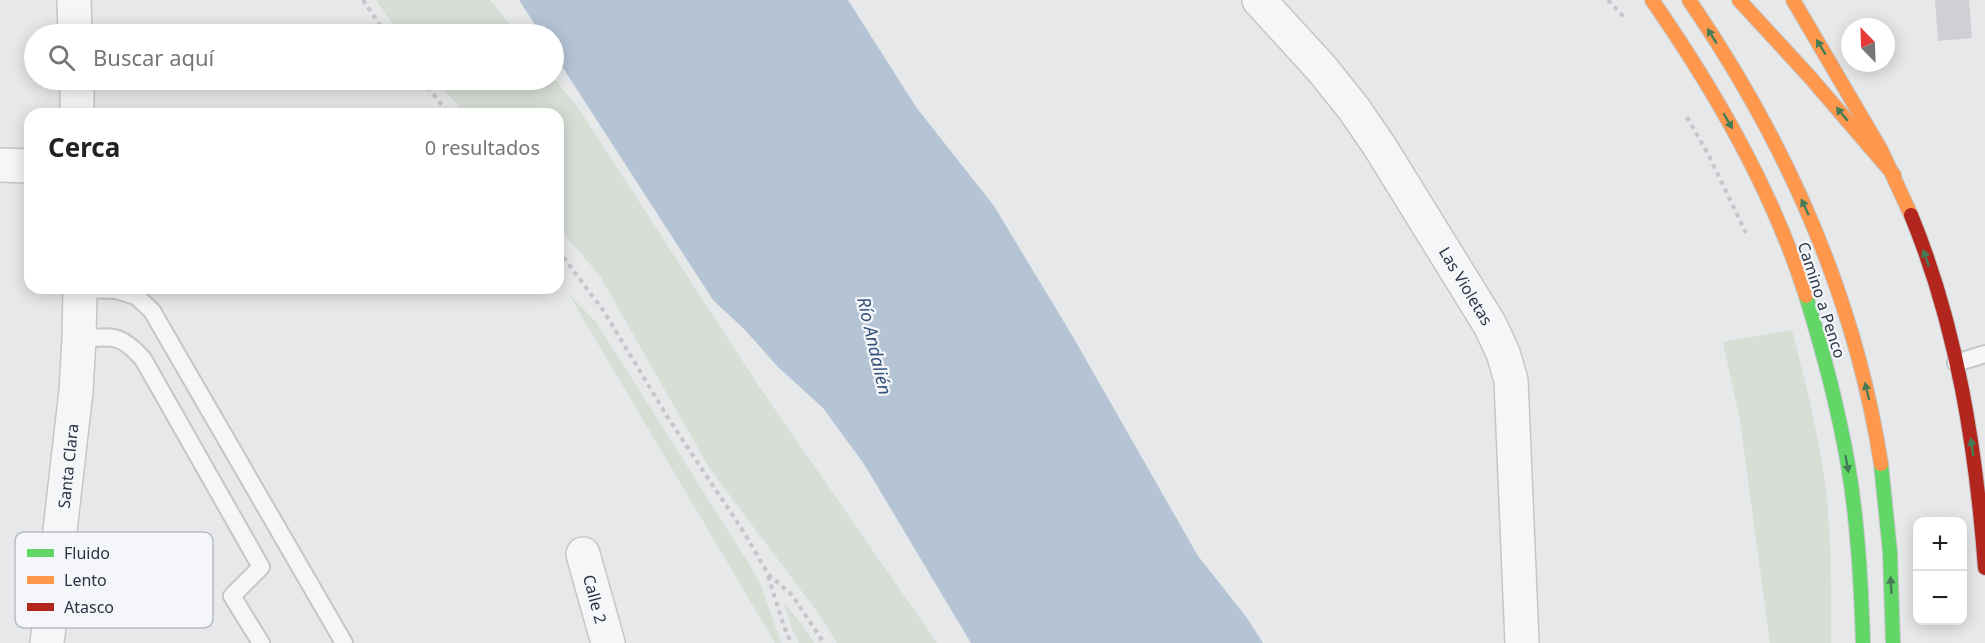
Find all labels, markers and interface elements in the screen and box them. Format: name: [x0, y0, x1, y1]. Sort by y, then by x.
north arrow: [1841, 18, 1895, 72]
search box: [24, 24, 564, 90]
one-way arrow: [1707, 28, 1718, 44]
one-way arrow: [1816, 38, 1827, 55]
icon: search: [45, 41, 78, 74]
text: Buscar aquí: [93, 42, 214, 72]
one-way arrow: [1836, 107, 1849, 122]
one-way arrow: [1722, 113, 1733, 129]
text: Cerca: [48, 129, 120, 165]
text: 0 resultados: [425, 134, 540, 161]
one-way arrow: [1800, 197, 1810, 215]
street label: Camino a Penco: [1793, 239, 1851, 361]
street label: Las Violetas: [1434, 243, 1498, 329]
one-way arrow: [1921, 249, 1931, 267]
water label: Río Andalién: [852, 295, 898, 397]
one-way arrow: [1862, 382, 1872, 401]
street label: Santa Clara: [53, 423, 83, 509]
one-way arrow: [1968, 438, 1977, 457]
one-way arrow: [1843, 455, 1852, 474]
map controls: [1913, 517, 1967, 625]
button: +: [1913, 517, 1967, 571]
legend: [15, 532, 213, 628]
text: Fluido: [64, 542, 110, 564]
text: Lento: [64, 569, 107, 591]
button: −: [1913, 571, 1967, 625]
street label: Calle 2: [578, 572, 612, 626]
one-way arrow: [1887, 575, 1896, 594]
text: Atasco: [64, 596, 114, 618]

